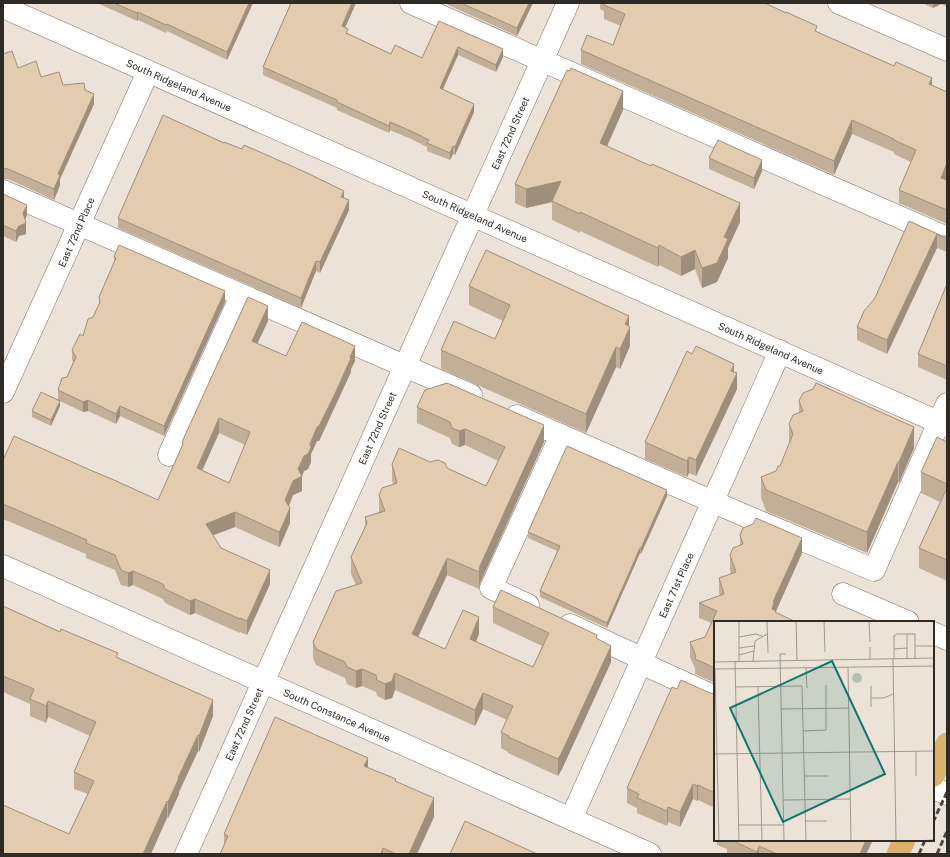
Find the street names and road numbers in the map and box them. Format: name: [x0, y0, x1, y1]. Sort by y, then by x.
street label: South Ridgeland Avenue: [124, 56, 234, 114]
street label: East 72nd Street: [489, 95, 531, 171]
street label: South Ridgeland Avenue: [420, 187, 530, 245]
street label: East 72nd Place: [55, 195, 97, 269]
street label: South Ridgeland Avenue: [716, 319, 826, 377]
street label: East 72nd Street: [356, 390, 398, 466]
street label: East 71st Place: [656, 550, 696, 620]
street label: East 72nd Street: [223, 686, 265, 762]
street label: South Constance Avenue: [281, 686, 393, 744]

